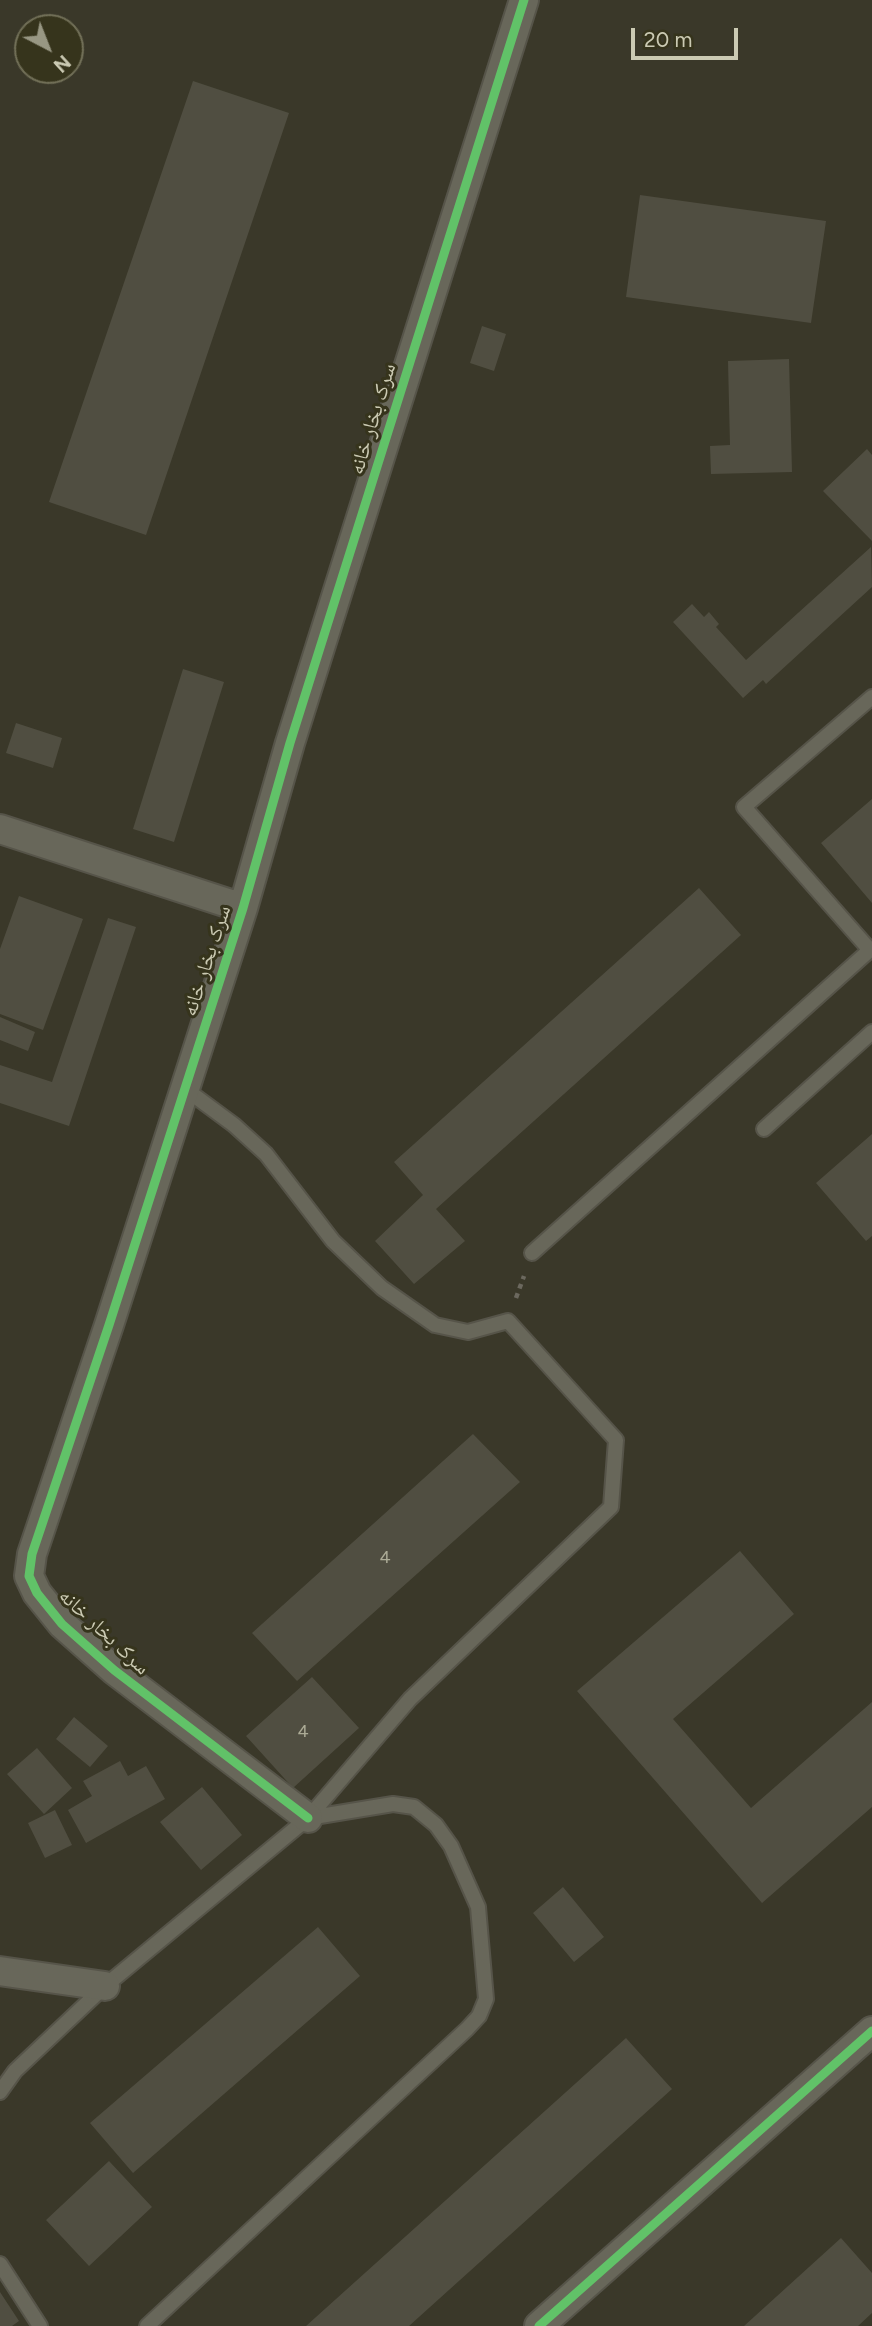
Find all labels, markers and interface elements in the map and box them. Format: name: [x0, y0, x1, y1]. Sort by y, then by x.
north arrow: [14, 14, 84, 84]
scale bar: [634, 14, 741, 58]
text: 20 m: [644, 27, 692, 52]
text: N: [49, 50, 75, 77]
street label: سرک بخار خانه: [344, 360, 402, 478]
street label: سرک بخار خانه: [177, 902, 237, 1020]
house number: 4: [379, 1547, 391, 1569]
street label: سرک بخار خانه: [53, 1584, 155, 1680]
house number: 4: [297, 1721, 309, 1743]

